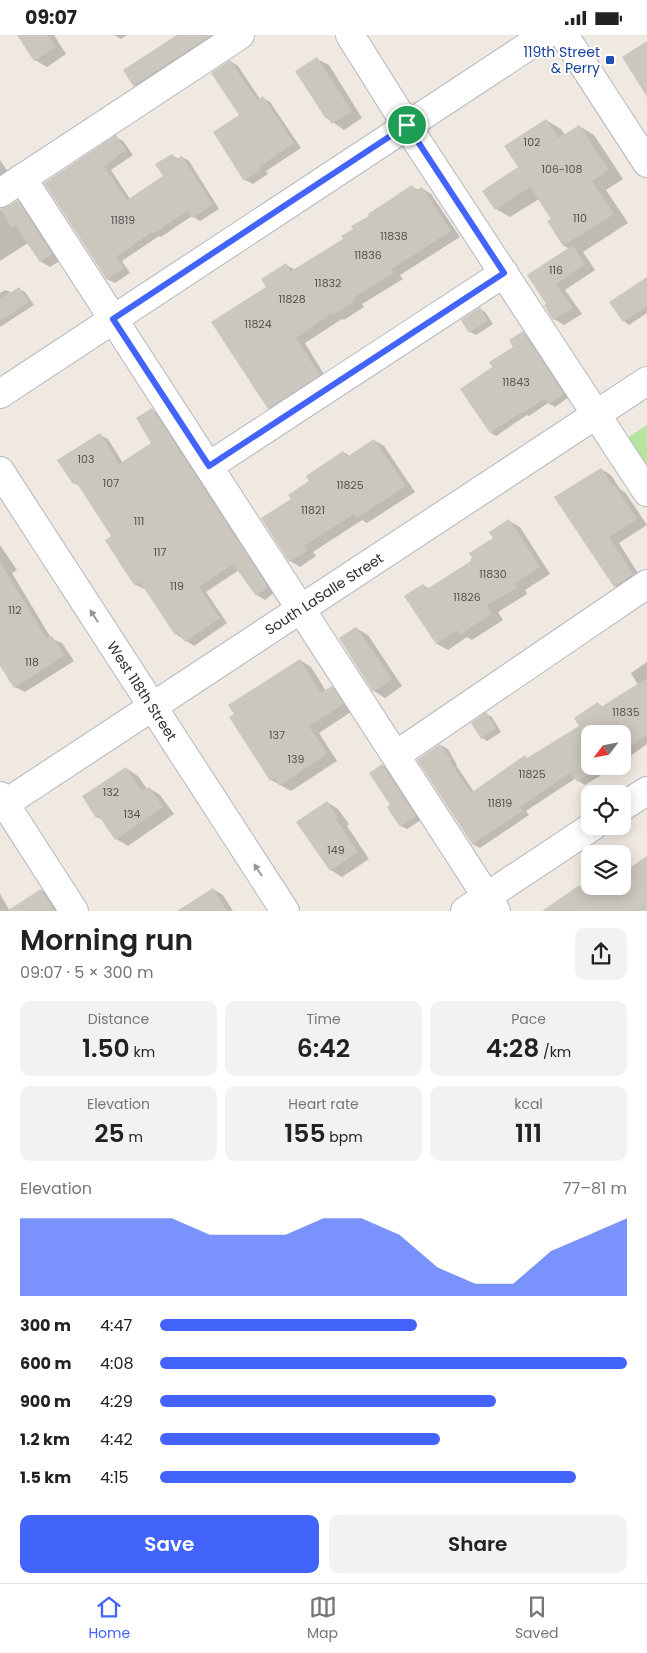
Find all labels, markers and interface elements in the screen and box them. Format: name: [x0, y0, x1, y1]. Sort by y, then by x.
text: 09:07: [25, 4, 77, 31]
place label: 119th Street & Perry: [523, 42, 600, 78]
marker: 119th Street & Perry: [604, 54, 616, 66]
pin: [386, 104, 428, 146]
icon: arrive: [393, 111, 421, 139]
house number: 102: [524, 134, 540, 150]
house number: 106-108: [542, 161, 582, 177]
house number: 110: [573, 210, 587, 226]
house number: 11819: [111, 212, 135, 228]
house number: 11838: [380, 228, 408, 244]
house number: 11836: [354, 247, 382, 263]
house number: 116: [549, 262, 563, 278]
house number: 11832: [315, 275, 341, 291]
house number: 11828: [278, 291, 306, 307]
house number: 11824: [244, 316, 272, 332]
house number: 11843: [502, 374, 530, 390]
house number: 103: [78, 451, 94, 467]
house number: 107: [103, 475, 119, 491]
house number: 11825: [336, 477, 364, 493]
house number: 11821: [301, 502, 325, 518]
house number: 111: [134, 513, 144, 529]
house number: 117: [153, 544, 167, 560]
street label: South LaSalle Street: [261, 548, 387, 640]
house number: 11830: [479, 566, 507, 582]
house number: 119: [170, 578, 184, 594]
house number: 11826: [453, 589, 481, 605]
house number: 112: [8, 602, 22, 618]
one-way arrow: [89, 609, 99, 622]
street label: West 118th Street: [102, 637, 182, 745]
house number: 118: [25, 654, 39, 670]
house number: 11835: [612, 704, 640, 720]
north arrow: [581, 725, 631, 775]
map controls: [581, 725, 631, 895]
house number: 137: [269, 727, 285, 743]
house number: 139: [288, 751, 305, 767]
house number: 11825: [518, 766, 546, 782]
house number: 132: [103, 784, 119, 800]
button: locate: [581, 785, 631, 835]
house number: 11819: [488, 795, 512, 811]
house number: 134: [124, 806, 141, 822]
house number: 149: [327, 842, 345, 858]
button: layers: [581, 845, 631, 895]
one-way arrow: [253, 863, 263, 876]
text: Morning run: [20, 921, 193, 960]
button: share: [575, 928, 627, 980]
text: 09:07 · 5 × 300 m: [20, 961, 153, 984]
text: Distance: [88, 1009, 149, 1029]
text: Time: [306, 1009, 341, 1029]
text: Pace: [511, 1009, 546, 1029]
text: 1.50: [82, 1031, 130, 1066]
text: 6:42: [297, 1031, 350, 1066]
text: 4:28: [486, 1031, 539, 1066]
text: km: [130, 1042, 155, 1062]
text: /km: [539, 1042, 571, 1062]
text: Elevation: [87, 1094, 150, 1114]
text: Heart rate: [288, 1094, 359, 1114]
text: kcal: [514, 1094, 543, 1114]
text: 25: [94, 1116, 125, 1151]
text: 155: [284, 1116, 326, 1151]
text: 111: [515, 1116, 542, 1151]
text: m: [125, 1127, 143, 1147]
text: bpm: [326, 1127, 363, 1147]
text: Elevation: [20, 1177, 92, 1200]
text: 77–81 m: [563, 1177, 627, 1200]
text: 300 m: [20, 1314, 71, 1337]
text: 4:47: [100, 1314, 132, 1337]
text: 600 m: [20, 1352, 71, 1375]
text: 4:08: [100, 1352, 134, 1375]
text: 900 m: [20, 1390, 71, 1413]
text: 4:29: [100, 1390, 133, 1413]
text: 1.2 km: [20, 1428, 70, 1451]
text: 4:42: [100, 1428, 133, 1451]
text: 1.5 km: [20, 1466, 71, 1489]
text: 4:15: [100, 1466, 129, 1489]
button: Save: [20, 1515, 319, 1573]
button: Share: [329, 1515, 627, 1573]
tab: Home: [88, 1593, 130, 1644]
tab: Map: [307, 1593, 338, 1644]
tab: Saved: [515, 1593, 559, 1644]

